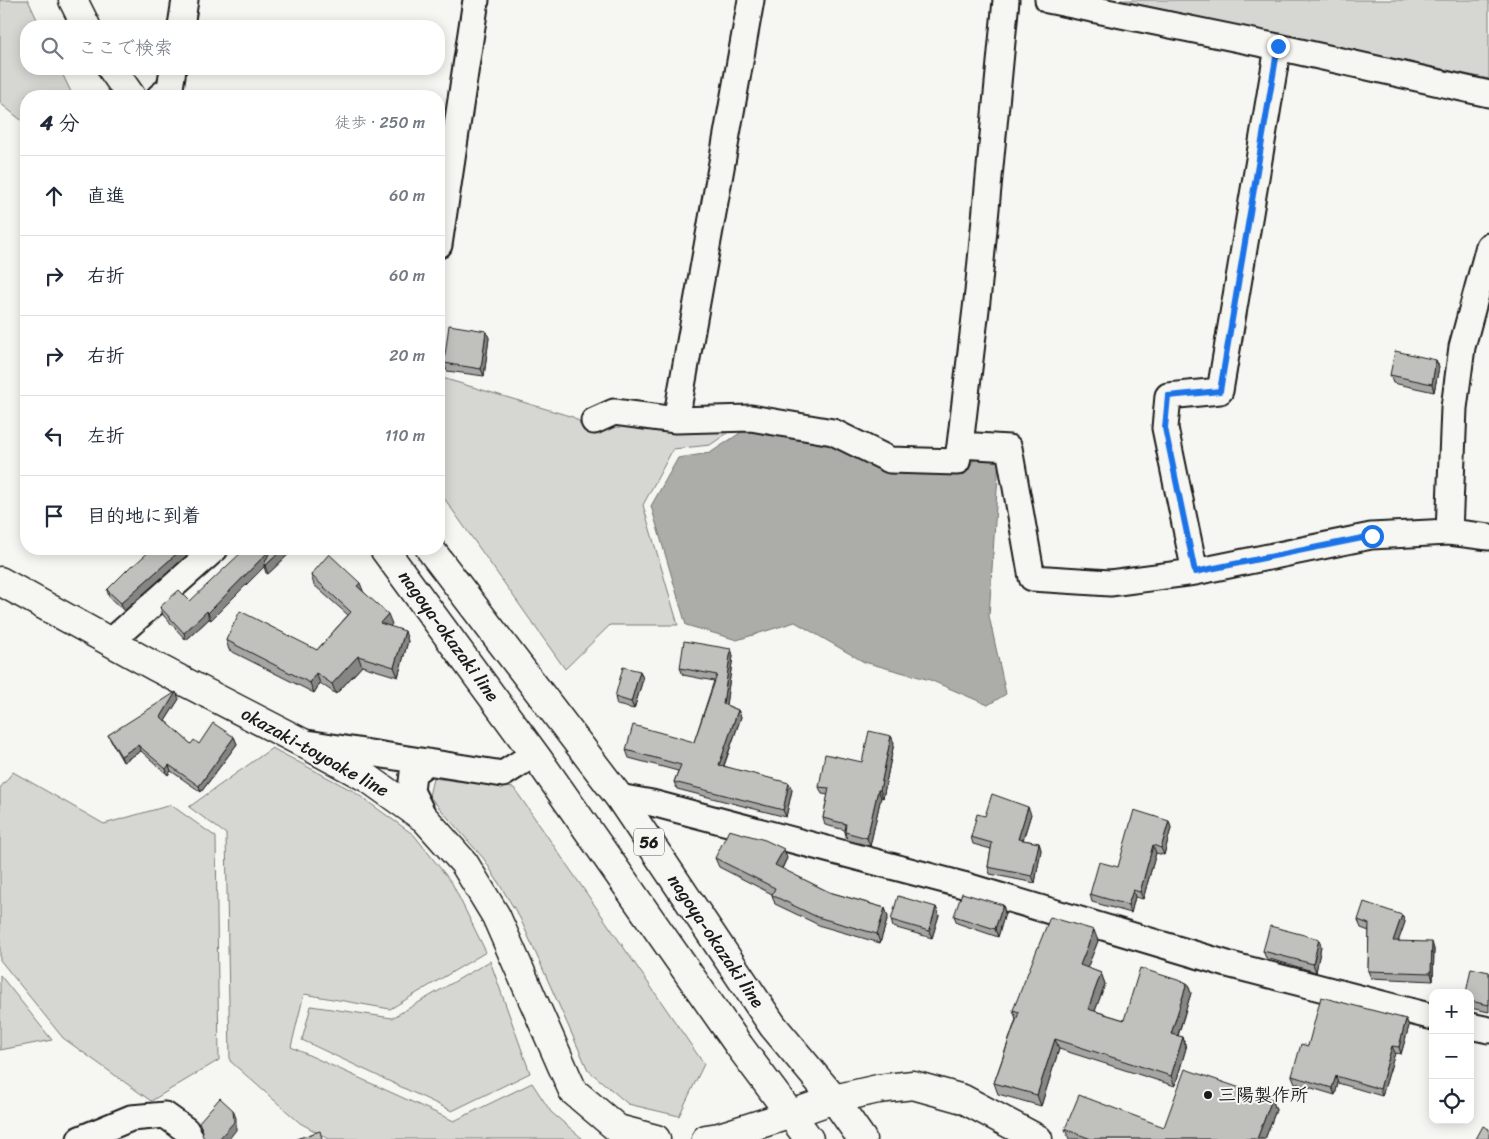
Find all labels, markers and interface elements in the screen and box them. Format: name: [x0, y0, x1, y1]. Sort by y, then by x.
search box: [20, 20, 445, 75]
text: ここで検索: [78, 31, 173, 64]
icon: search: [38, 34, 66, 62]
route end: [1267, 35, 1290, 58]
text: 4 分: [40, 104, 80, 142]
text: 徒歩 · 250 m: [335, 108, 425, 137]
text: 直進: [87, 179, 125, 212]
text: 60 m: [389, 181, 425, 210]
icon: ahead: [40, 182, 68, 210]
text: 右折: [87, 259, 125, 292]
text: 60 m: [389, 261, 425, 290]
icon: right: [40, 262, 68, 290]
text: 右折: [87, 339, 125, 372]
text: 20 m: [389, 341, 425, 370]
icon: right: [40, 342, 68, 370]
text: 左折: [87, 419, 125, 452]
text: 110 m: [385, 421, 425, 450]
icon: left: [40, 422, 68, 450]
text: 目的地に到着: [87, 499, 201, 532]
icon: arrive: [40, 502, 68, 530]
route start: [1361, 525, 1384, 548]
street label: nagoya-okazaki line: [390, 563, 508, 709]
street label: okazaki-toyoake line: [235, 698, 395, 806]
road number: 56: [634, 829, 664, 856]
street label: nagoya-okazaki line: [659, 867, 773, 1015]
map controls: [1429, 989, 1474, 1124]
button: +: [1429, 989, 1474, 1034]
button: −: [1429, 1034, 1474, 1079]
place label: 三陽製作所: [1218, 1079, 1308, 1111]
button: locate: [1429, 1079, 1474, 1124]
marker: 三陽製作所: [1202, 1089, 1214, 1101]

